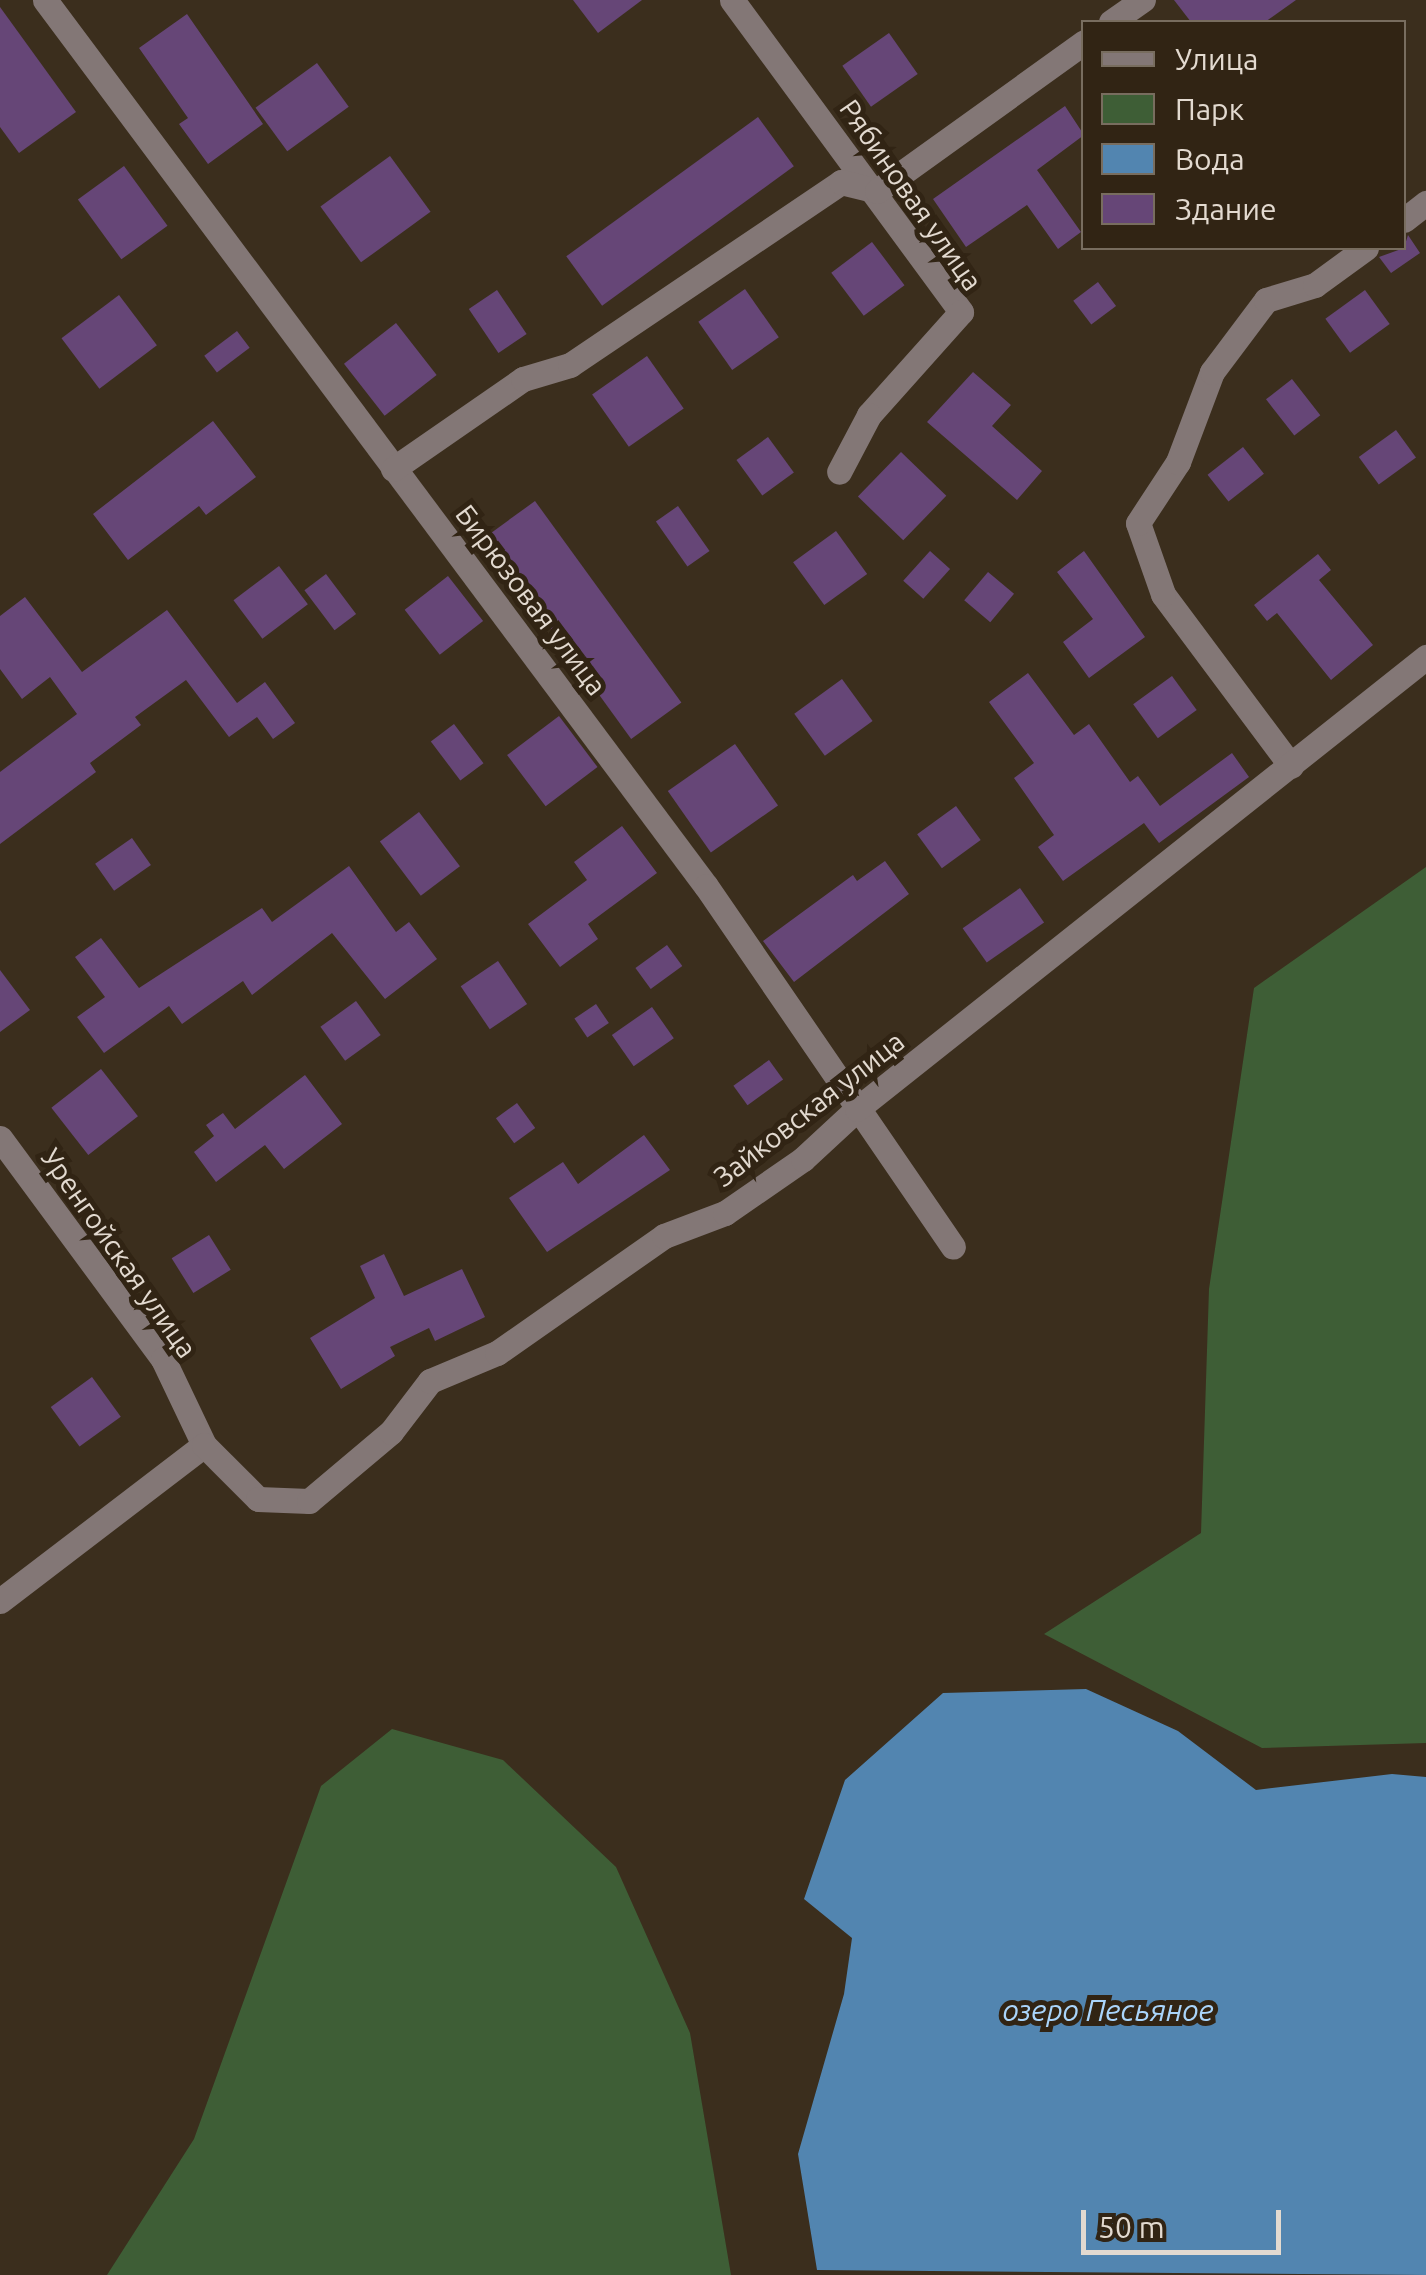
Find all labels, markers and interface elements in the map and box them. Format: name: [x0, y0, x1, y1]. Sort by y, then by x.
legend: [1081, 20, 1406, 250]
text: Улица: [1175, 42, 1259, 76]
text: Парк: [1175, 92, 1244, 126]
street label: Рябиновая улица: [833, 93, 989, 297]
text: Вода: [1175, 142, 1245, 176]
text: Здание: [1175, 192, 1277, 226]
street label: Бирюзовая улица: [448, 498, 614, 702]
street label: Зайковская улица: [707, 1024, 911, 1194]
street label: Уренгойская улица: [34, 1142, 204, 1364]
water label: озеро Песьяное: [1002, 1992, 1214, 2028]
scale bar: [1086, 2190, 1286, 2252]
text: 50 m: [1098, 2210, 1165, 2244]

